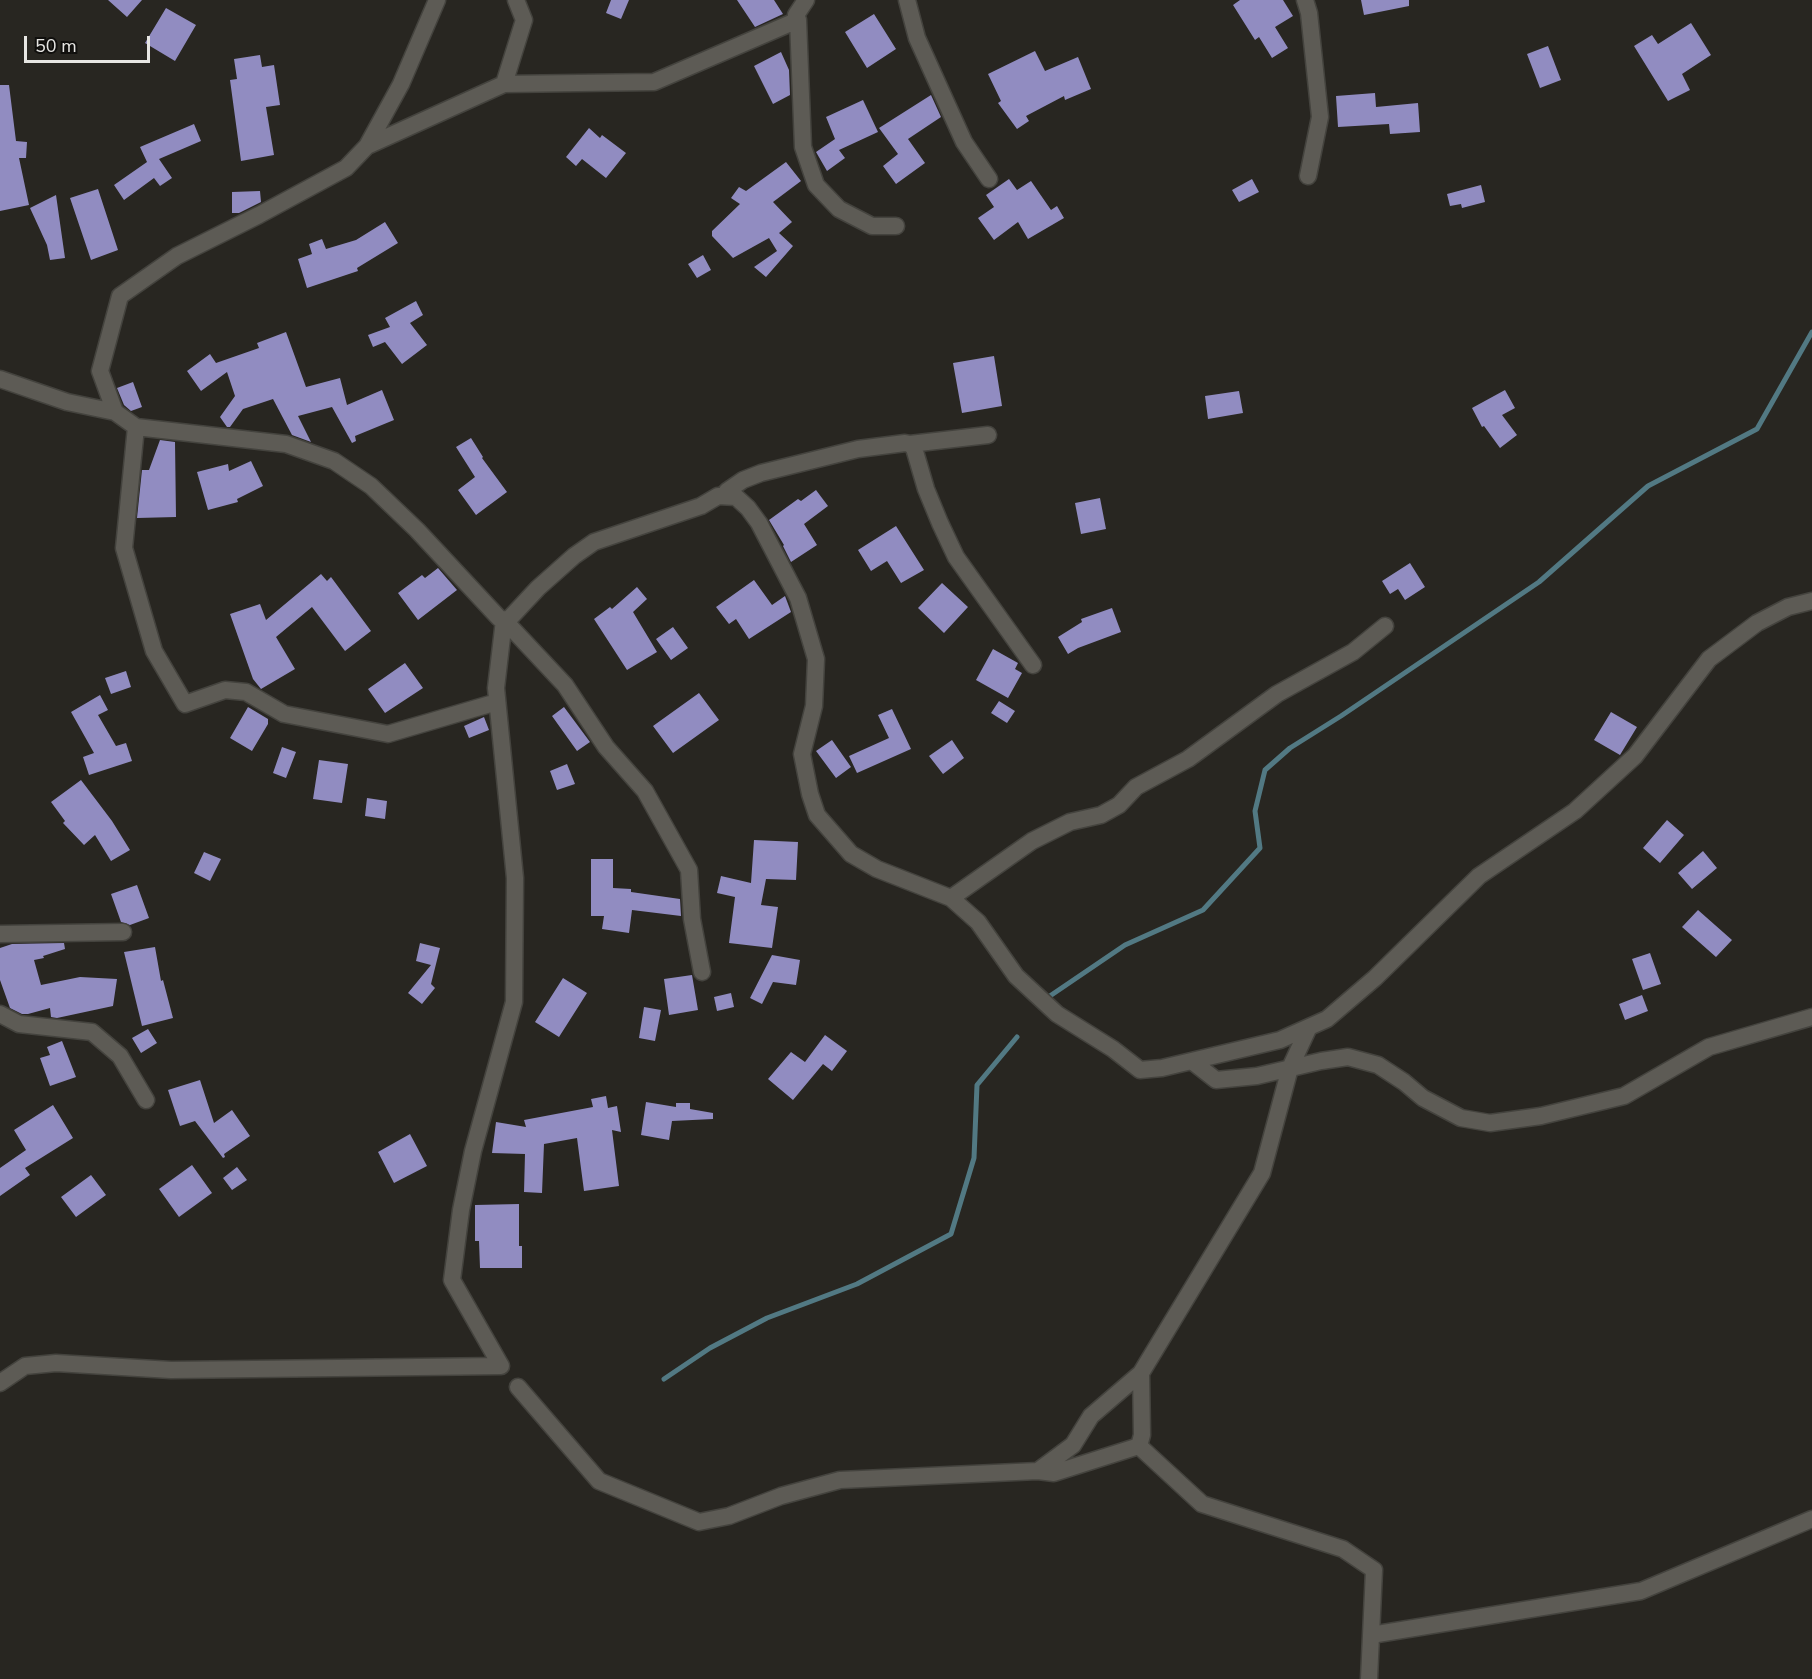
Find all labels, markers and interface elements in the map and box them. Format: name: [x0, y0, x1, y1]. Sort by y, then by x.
scale bar: [27, 24, 153, 62]
text: 50 m: [35, 34, 77, 58]

